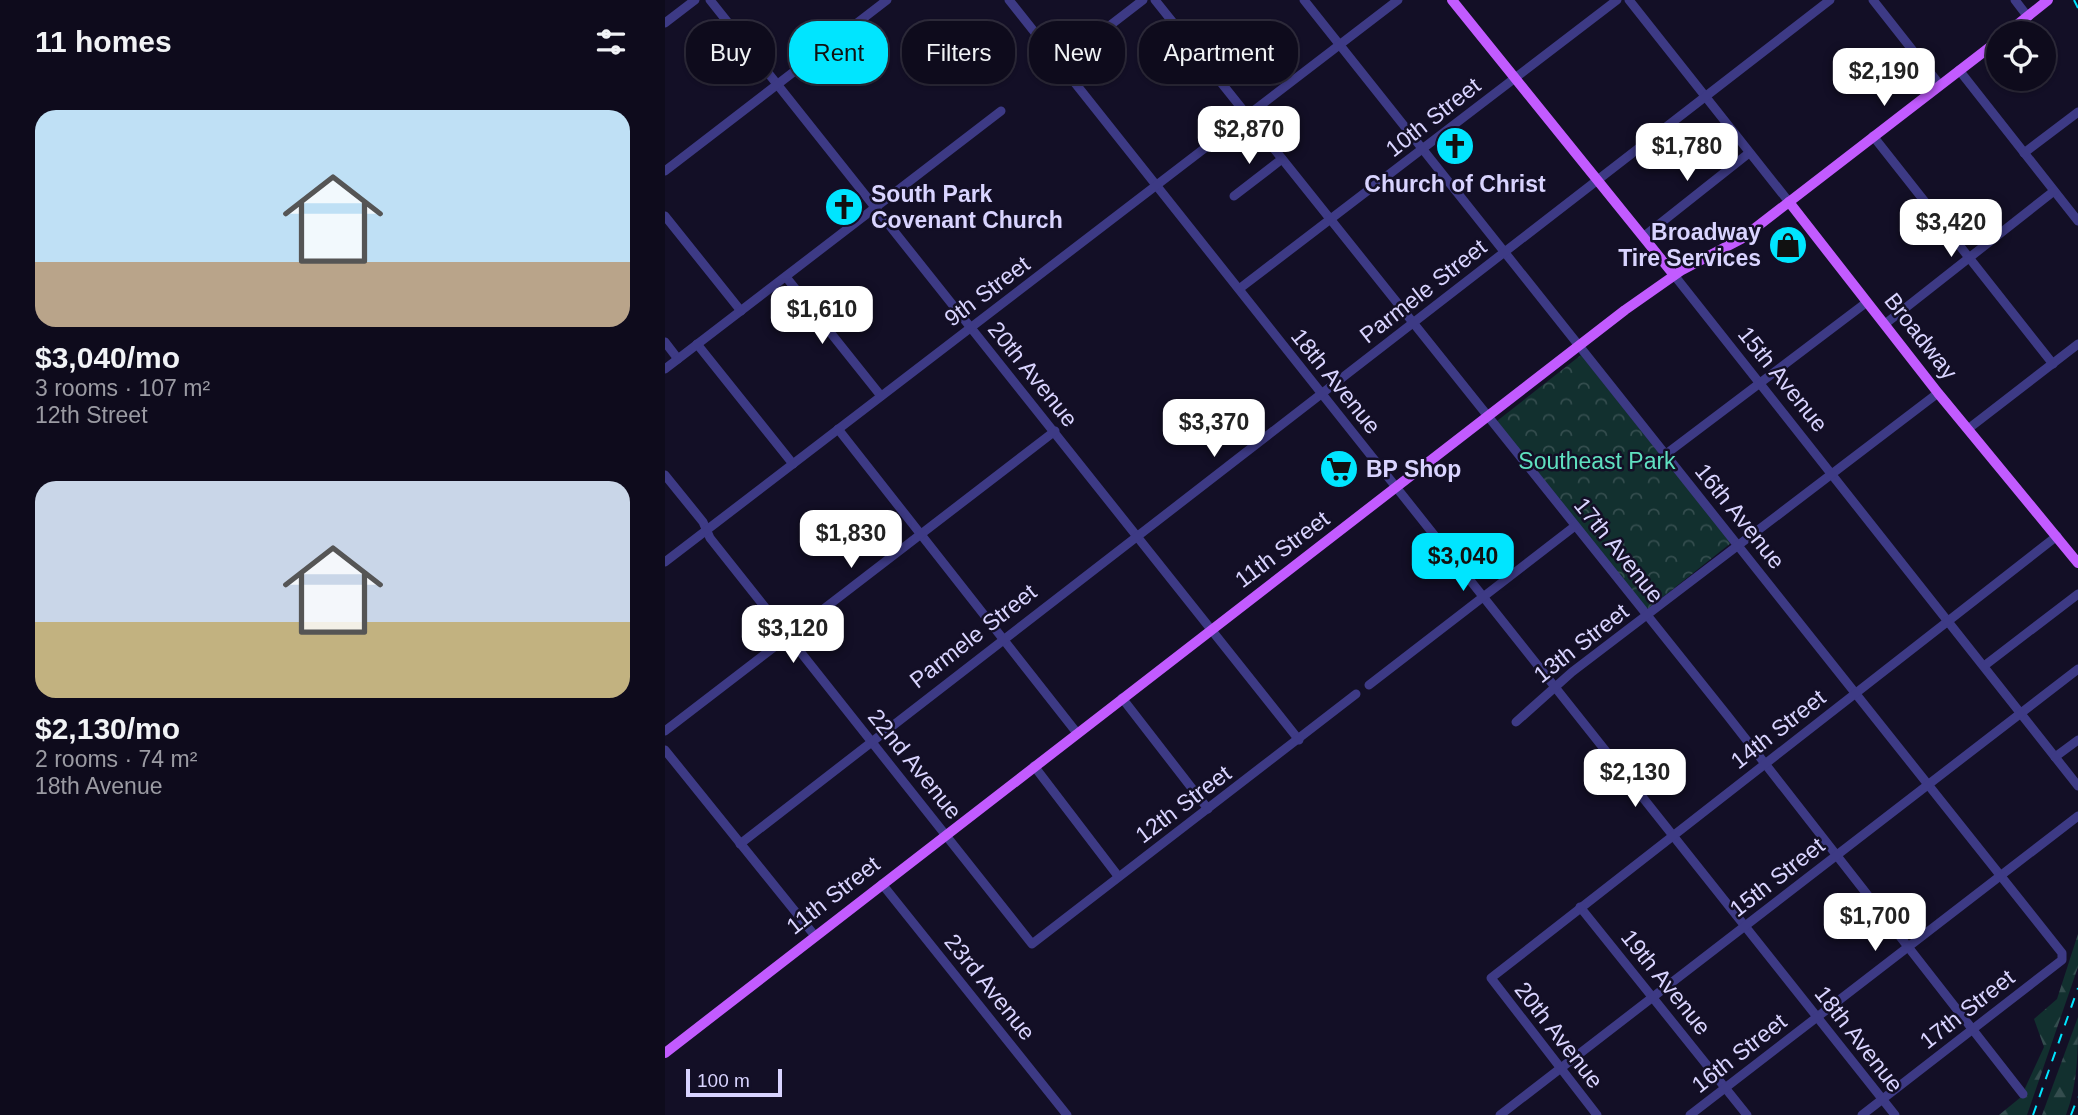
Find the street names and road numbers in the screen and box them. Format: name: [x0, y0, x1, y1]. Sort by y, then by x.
street label: 10th Street: [1381, 72, 1486, 162]
street label: Parmele Street: [1355, 233, 1492, 348]
street label: 9th Street: [939, 250, 1035, 331]
street label: Broadway: [1879, 288, 1963, 385]
street label: 20th Avenue: [983, 316, 1083, 432]
street label: 15th Avenue: [1733, 321, 1833, 437]
street label: 18th Avenue: [1286, 323, 1386, 439]
street label: 16th Avenue: [1690, 458, 1790, 574]
street label: 17th Avenue: [1569, 492, 1669, 608]
street label: 11th Street: [1230, 505, 1335, 593]
street label: Parmele Street: [905, 578, 1042, 693]
street label: 13th Street: [1529, 598, 1634, 688]
street label: 14th Street: [1726, 684, 1831, 774]
street label: 22nd Avenue: [863, 704, 967, 824]
street label: 12th Street: [1130, 759, 1236, 848]
street label: 15th Street: [1725, 832, 1830, 922]
street label: 11th Street: [781, 850, 885, 939]
street label: 19th Avenue: [1616, 924, 1716, 1040]
street label: 23rd Avenue: [939, 929, 1041, 1045]
street label: 17th Street: [1915, 964, 2020, 1054]
street label: 20th Avenue: [1510, 977, 1608, 1093]
street label: 18th Avenue: [1810, 981, 1908, 1097]
street label: 16th Street: [1687, 1008, 1792, 1098]

